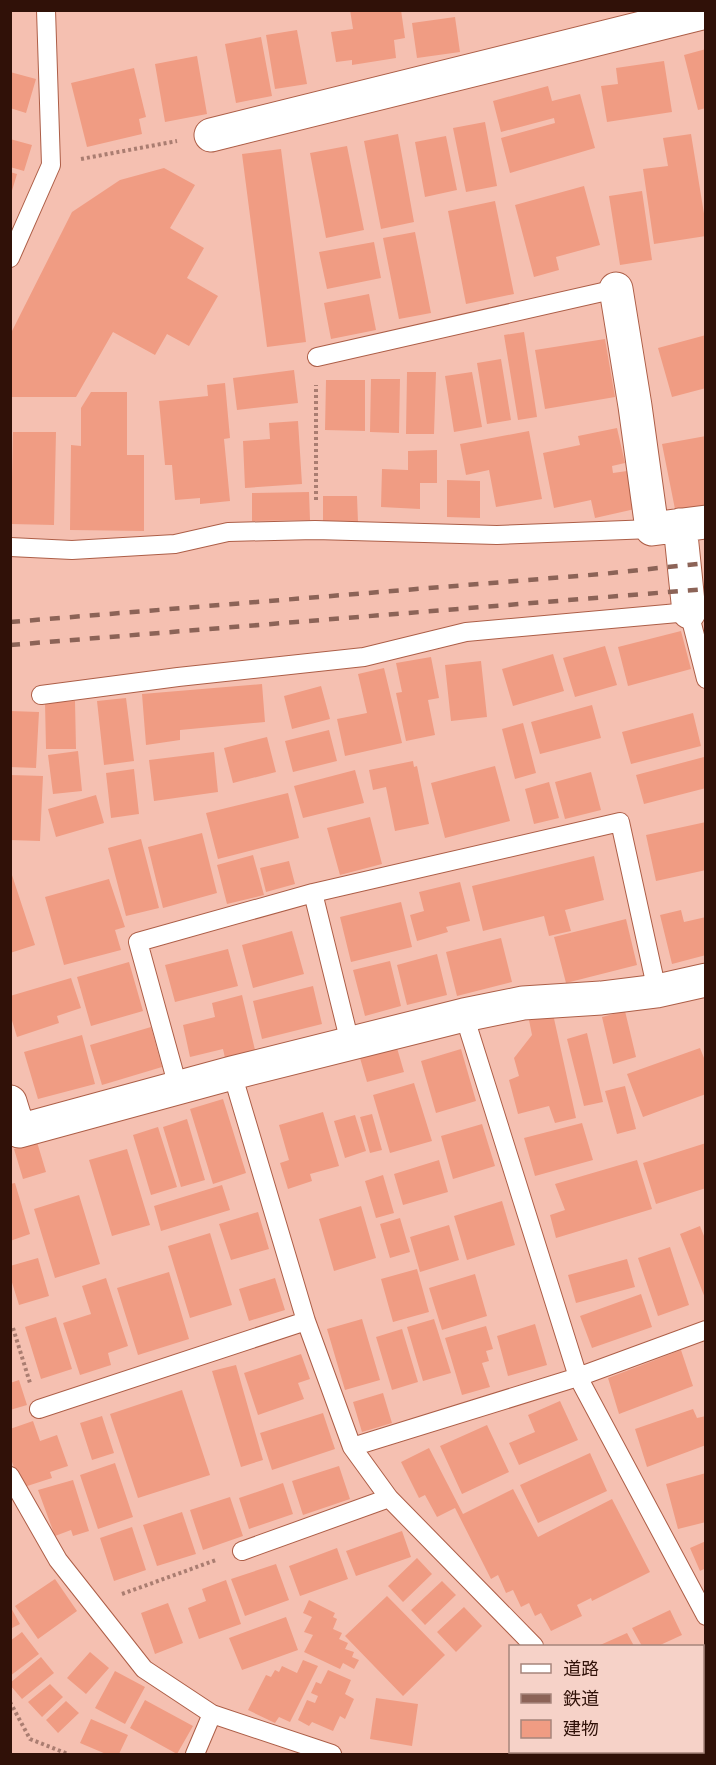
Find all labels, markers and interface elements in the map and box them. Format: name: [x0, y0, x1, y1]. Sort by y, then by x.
legend: [509, 1645, 704, 1753]
text: 道路: [563, 1659, 599, 1680]
text: 鉄道: [563, 1689, 599, 1710]
text: 建物: [563, 1719, 599, 1740]

